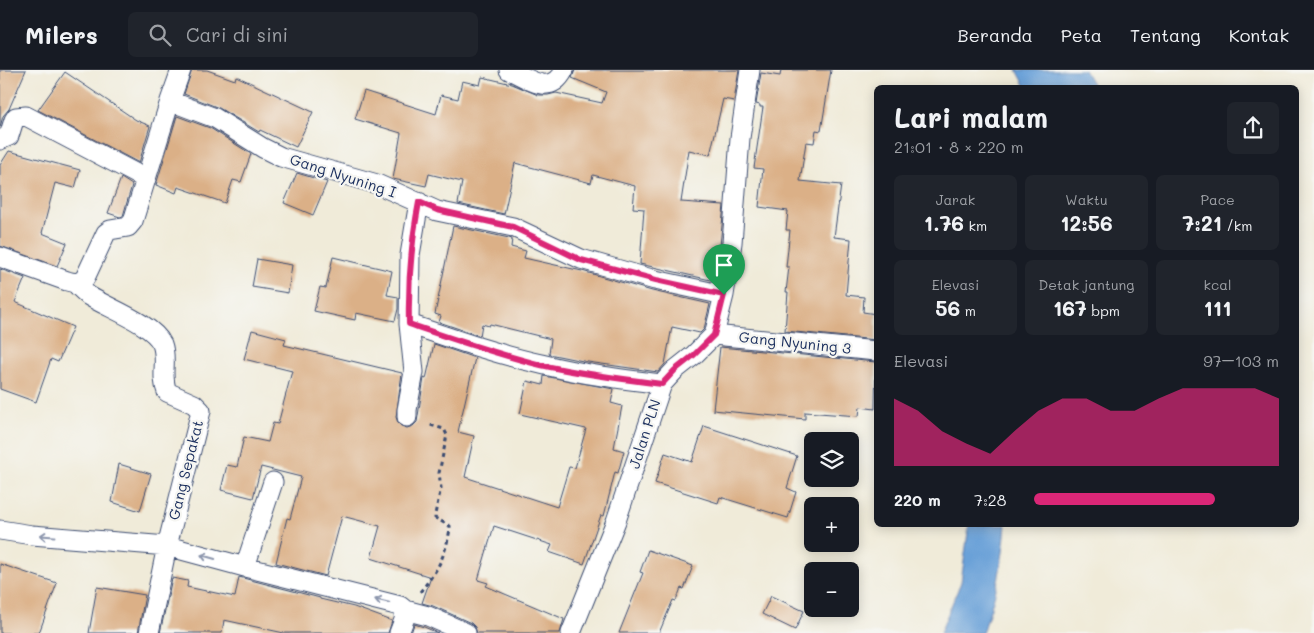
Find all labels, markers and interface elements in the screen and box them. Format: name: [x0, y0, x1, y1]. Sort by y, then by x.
search box: [128, 12, 478, 57]
text: Milers: [25, 19, 98, 50]
icon: search: [146, 21, 174, 49]
text: Cari di sini: [186, 22, 288, 47]
text: Beranda: [958, 23, 1033, 47]
text: Peta: [1061, 23, 1102, 47]
text: Tentang: [1130, 23, 1201, 47]
text: Kontak: [1229, 23, 1289, 47]
text: Lari malam: [894, 99, 1048, 135]
button: share: [1227, 102, 1279, 154]
text: 21:01 · 8 × 220 m: [894, 136, 1023, 157]
street label: Gang Nyuning I: [288, 148, 399, 202]
text: Jarak: [936, 190, 975, 209]
text: Waktu: [1065, 190, 1108, 209]
text: Pace: [1200, 190, 1235, 209]
text: 1.76: [924, 209, 964, 236]
text: 12:56: [1060, 209, 1113, 236]
text: 7:21: [1183, 209, 1222, 236]
text: km: [964, 216, 987, 235]
text: /km: [1222, 216, 1252, 235]
pin: [703, 244, 745, 295]
icon: arrive: [710, 251, 738, 279]
text: Elevasi: [932, 275, 979, 294]
text: Detak jantung: [1039, 275, 1134, 294]
text: kcal: [1204, 275, 1231, 294]
text: 56: [935, 294, 960, 321]
text: 167: [1053, 294, 1087, 321]
text: 111: [1204, 294, 1231, 321]
text: m: [960, 301, 976, 320]
text: bpm: [1087, 301, 1120, 320]
street label: Gang Nyuning 3: [738, 326, 852, 358]
text: Elevasi: [894, 350, 948, 371]
text: 97–103 m: [1203, 350, 1279, 371]
street label: Jalan PLN: [623, 396, 665, 471]
street label: Gang Sepakat: [163, 418, 207, 522]
map controls: [804, 432, 859, 617]
button: layers: [804, 432, 859, 487]
text: 220 m: [894, 489, 941, 510]
text: 7:28: [974, 489, 1006, 510]
button: +: [804, 497, 859, 552]
one-way arrow: [39, 532, 55, 541]
one-way arrow: [200, 552, 216, 561]
button: −: [804, 562, 859, 617]
one-way arrow: [375, 596, 391, 605]

